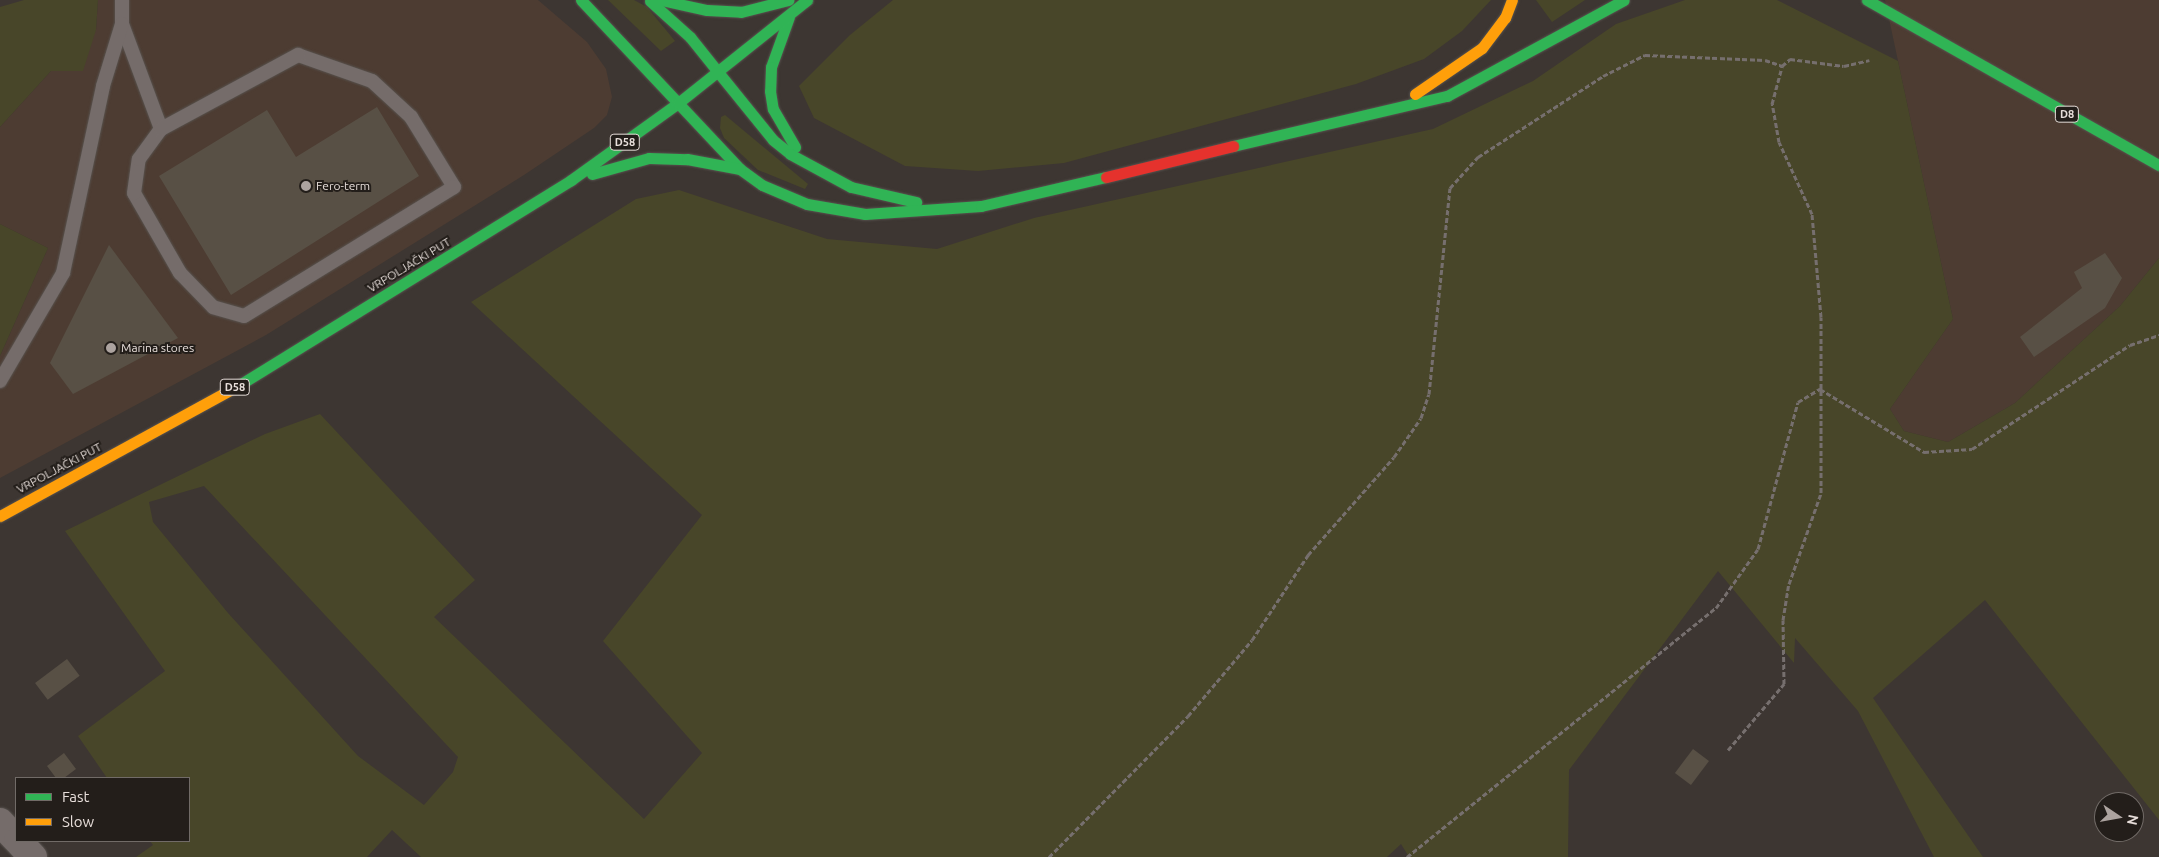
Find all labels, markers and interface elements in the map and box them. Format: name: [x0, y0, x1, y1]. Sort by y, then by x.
road number: D8: [2054, 106, 2080, 122]
road number: D58: [609, 134, 641, 150]
place label: Fero-term: [316, 179, 370, 193]
marker: Fero-term: [300, 180, 312, 192]
street label: VRPOLJAČKI PUT: [365, 235, 453, 295]
place label: Marina stores: [121, 341, 194, 355]
marker: Marina stores: [105, 342, 117, 354]
road number: D58: [219, 378, 251, 396]
street label: VRPOLJAČKI PUT: [14, 440, 104, 496]
legend: [15, 777, 190, 842]
text: Fast: [62, 788, 89, 805]
north arrow: [2094, 792, 2144, 842]
text: Slow: [62, 813, 94, 830]
text: N: [2124, 813, 2142, 827]

